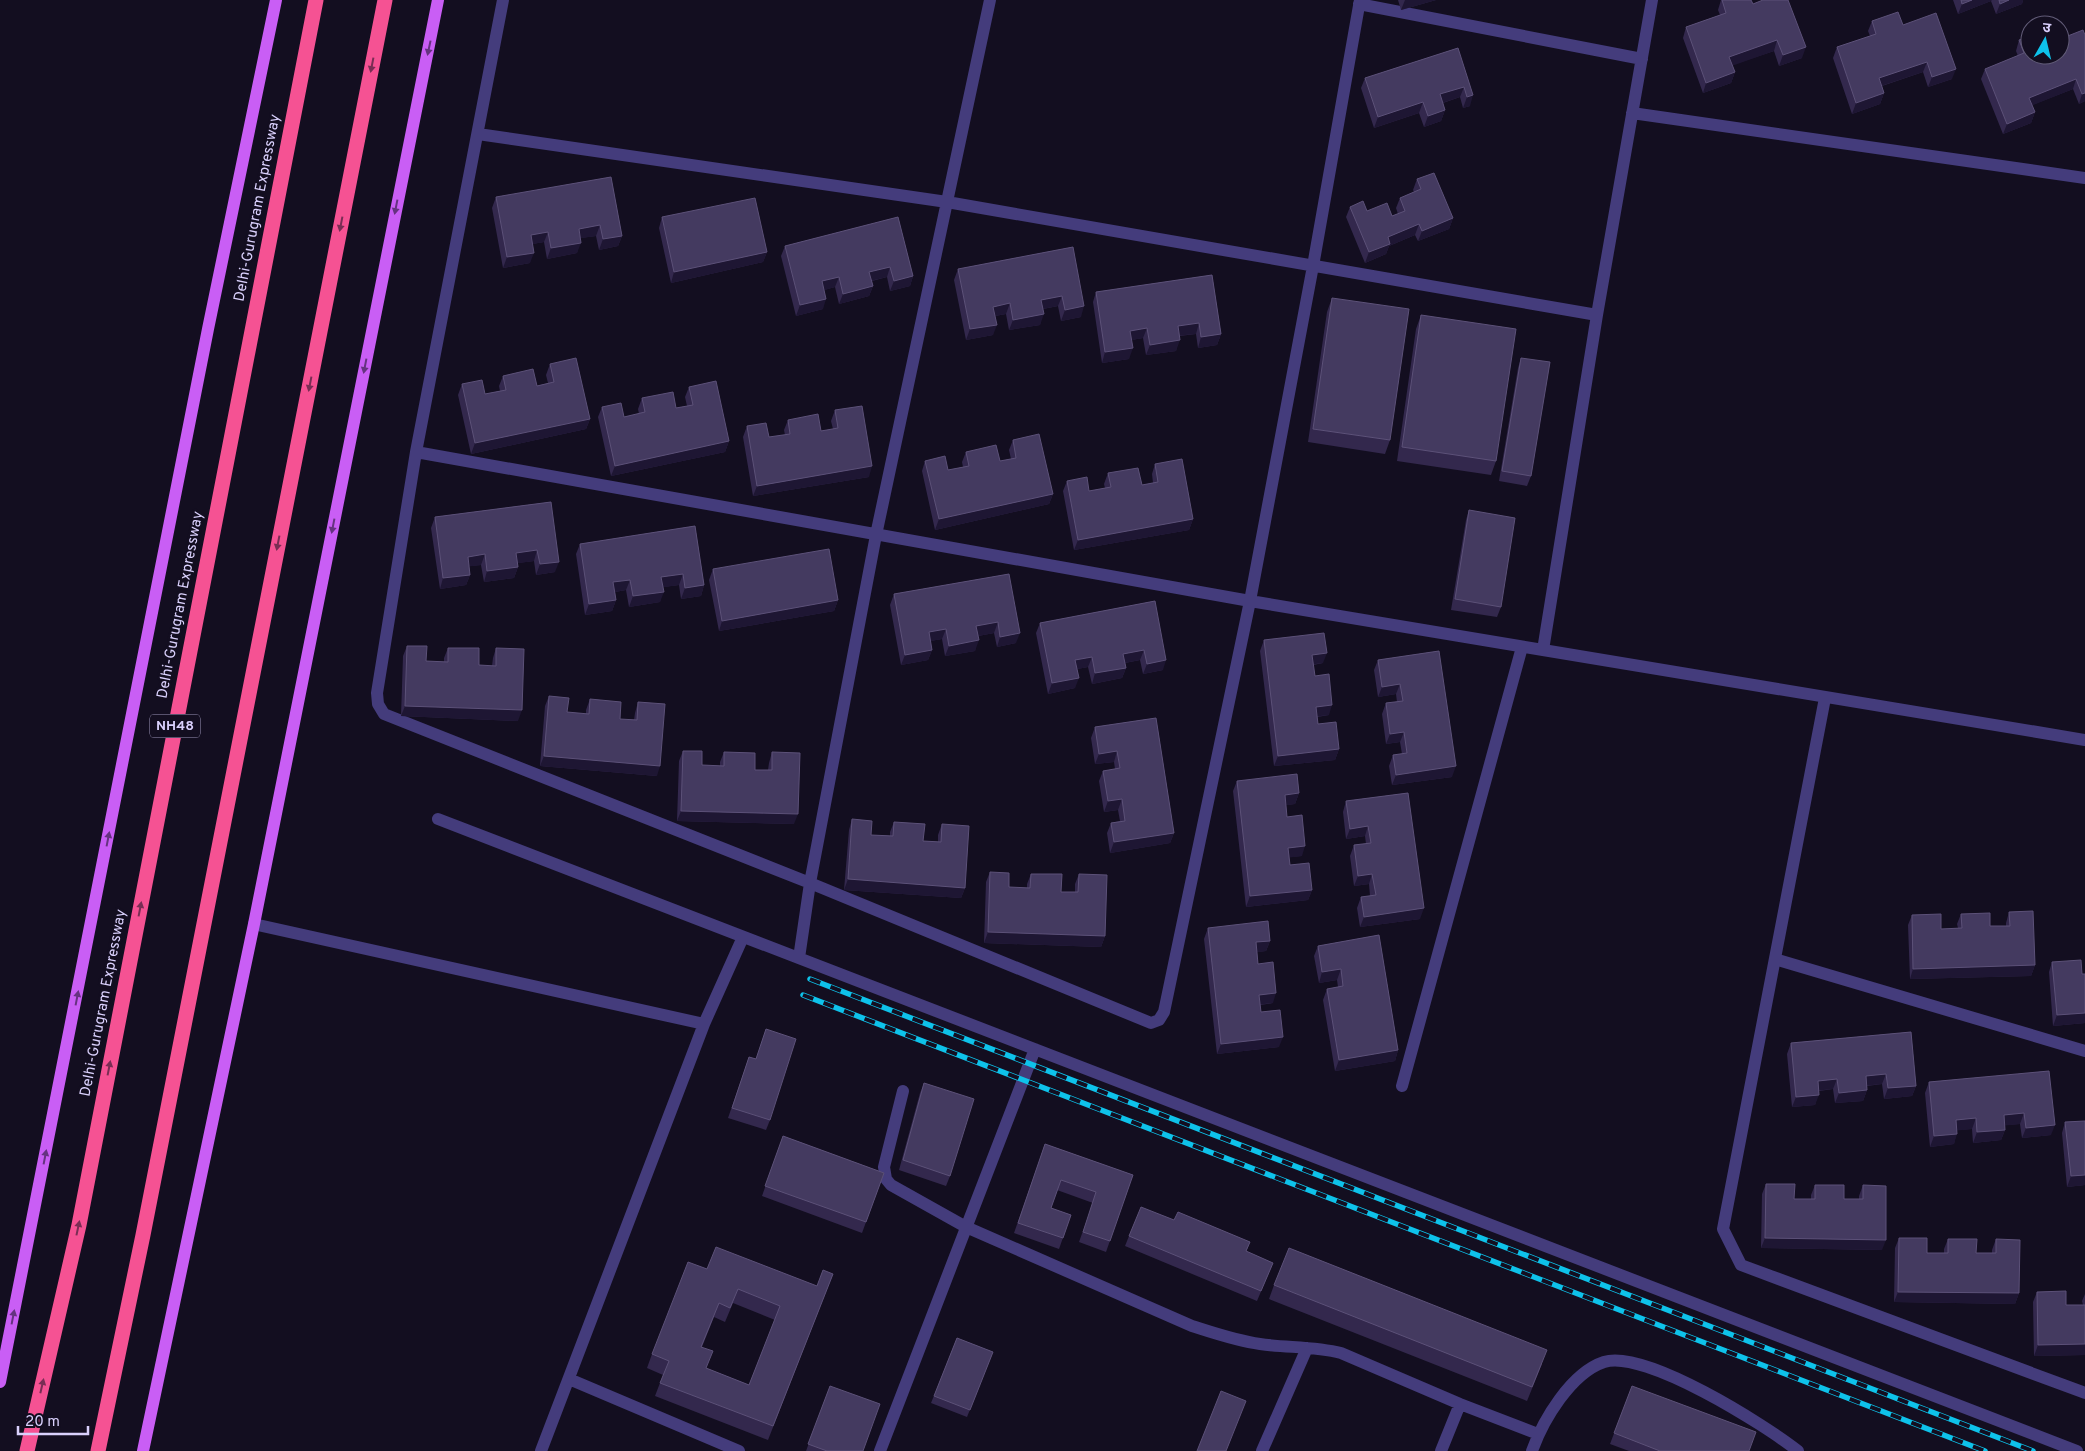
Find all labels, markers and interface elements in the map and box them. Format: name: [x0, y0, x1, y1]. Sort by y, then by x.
north arrow: [2020, 15, 2070, 65]
text: उ: [2041, 20, 2053, 38]
one-way arrow: [424, 40, 432, 56]
one-way arrow: [368, 57, 376, 73]
street label: Delhi-Gurugram Expressway: [230, 113, 286, 303]
one-way arrow: [392, 199, 400, 215]
one-way arrow: [337, 217, 345, 232]
one-way arrow: [360, 359, 368, 375]
one-way arrow: [305, 376, 313, 392]
street label: Delhi-Gurugram Expressway: [153, 510, 209, 700]
one-way arrow: [329, 518, 337, 533]
one-way arrow: [274, 536, 282, 552]
road number: NH48: [150, 714, 200, 738]
one-way arrow: [105, 830, 113, 846]
one-way arrow: [136, 901, 144, 917]
street label: Delhi-Gurugram Expressway: [76, 908, 132, 1098]
one-way arrow: [73, 990, 81, 1006]
one-way arrow: [105, 1061, 113, 1076]
one-way arrow: [41, 1150, 49, 1165]
one-way arrow: [74, 1220, 82, 1236]
one-way arrow: [9, 1309, 17, 1324]
one-way arrow: [38, 1379, 46, 1394]
scale bar: [18, 1404, 88, 1436]
text: 20 m: [25, 1413, 60, 1432]

